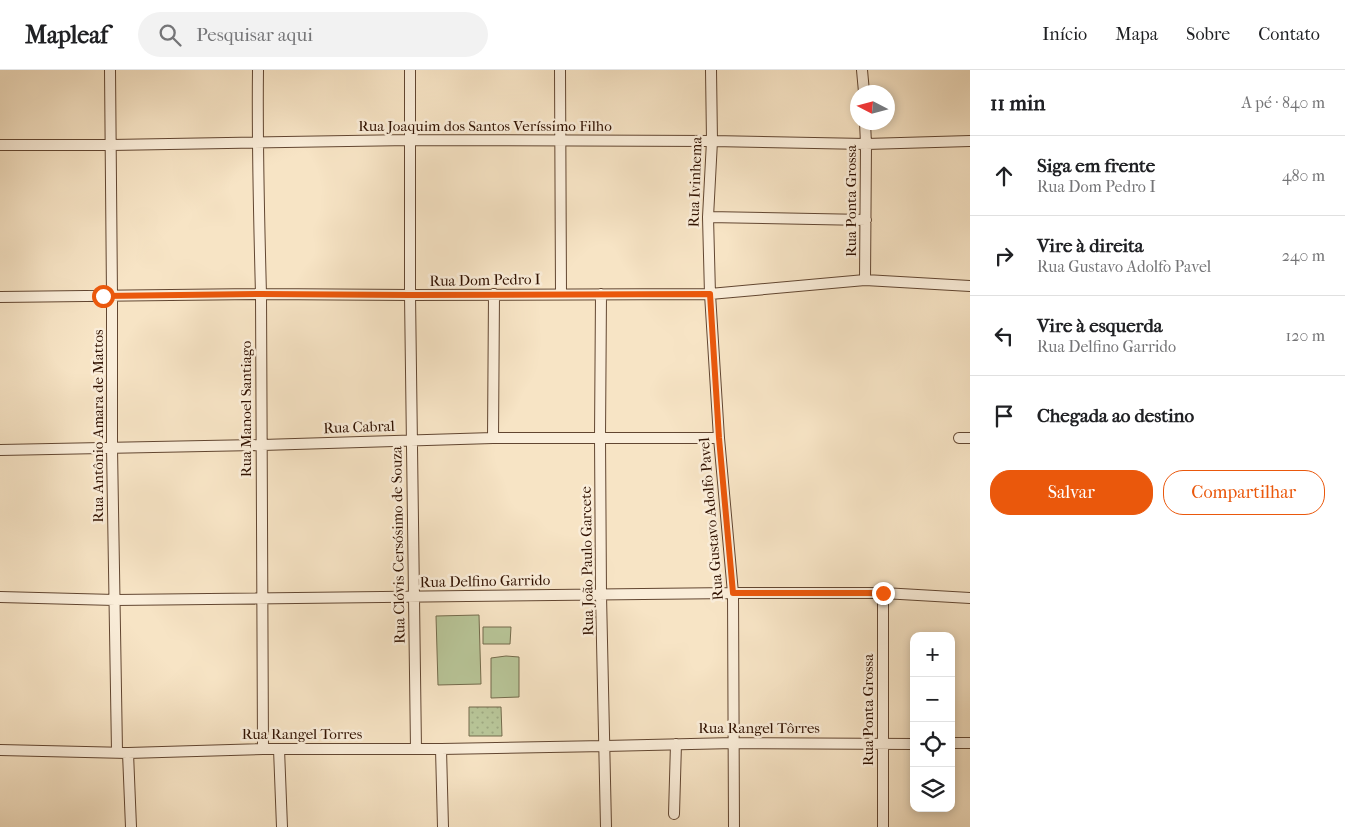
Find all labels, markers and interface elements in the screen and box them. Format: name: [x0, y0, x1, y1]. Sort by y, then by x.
search box: [138, 12, 488, 57]
text: Mapleaf: [25, 21, 108, 49]
icon: search: [156, 21, 184, 49]
text: Pesquisar aqui: [196, 24, 313, 46]
text: Início: [1042, 24, 1087, 45]
text: Mapa: [1115, 24, 1158, 45]
text: Sobre: [1186, 24, 1230, 45]
text: Contato: [1258, 24, 1320, 45]
north arrow: [850, 85, 895, 130]
text: 11 min: [990, 91, 1045, 115]
text: A pé · 840 m: [1242, 93, 1325, 112]
street label: Rua Joaquim dos Santos Veríssimo Filho: [358, 117, 612, 135]
street label: Rua Ivinhema: [684, 135, 706, 228]
street label: Rua Ponta Grossa: [842, 144, 860, 257]
text: Siga em frente: [1037, 155, 1155, 177]
icon: ahead: [990, 162, 1018, 190]
text: 480 m: [1282, 166, 1325, 185]
text: Rua Dom Pedro I: [1037, 177, 1156, 196]
text: Vire à direita: [1037, 235, 1144, 257]
icon: right: [990, 242, 1018, 270]
text: 240 m: [1282, 246, 1325, 265]
text: Rua Gustavo Adolfo Pavel: [1037, 257, 1211, 276]
street label: Rua Dom Pedro I: [429, 270, 541, 290]
route start: [92, 285, 115, 308]
text: Vire à esquerda: [1037, 315, 1163, 337]
icon: left: [990, 322, 1018, 350]
text: 120 m: [1286, 326, 1325, 345]
street label: Rua Antônio Amara de Mattos: [89, 329, 107, 523]
text: Rua Delfino Garrido: [1037, 337, 1176, 356]
street label: Rua Manoel Santiago: [237, 340, 255, 477]
icon: arrive: [990, 402, 1018, 430]
text: Chegada ao destino: [1037, 405, 1194, 427]
street label: Rua Cabral: [323, 417, 395, 437]
street label: Rua Gustavo Adolfo Pavel: [695, 437, 727, 601]
street label: Rua Clóvis Cersósimo de Souza: [387, 445, 409, 644]
button: Salvar: [990, 470, 1153, 515]
button: Compartilhar: [1163, 470, 1325, 515]
street label: Rua João Paulo Garcete: [577, 485, 597, 636]
street label: Rua Delfino Garrido: [420, 571, 551, 591]
route end: [872, 582, 895, 605]
map controls: [910, 632, 955, 812]
button: +: [910, 632, 955, 677]
street label: Rua Ponta Grossa: [859, 653, 877, 766]
button: −: [910, 677, 955, 722]
street label: Rua Rangel Tôrres: [698, 719, 820, 737]
button: locate: [910, 722, 955, 767]
street label: Rua Rangel Torres: [242, 725, 363, 743]
button: layers: [910, 767, 955, 812]

